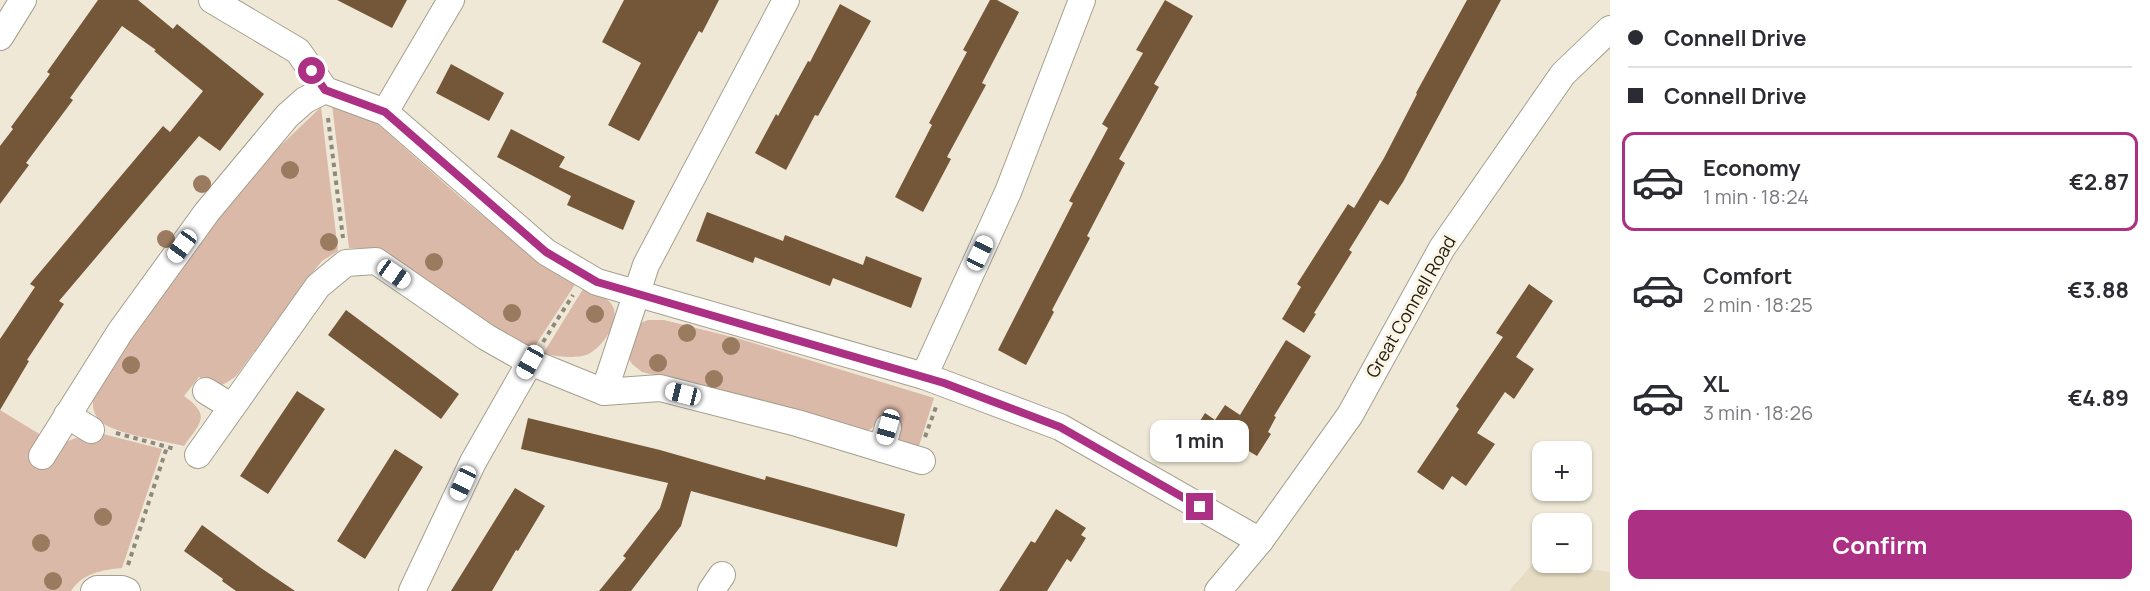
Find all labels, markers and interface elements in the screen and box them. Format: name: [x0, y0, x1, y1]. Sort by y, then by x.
text: Connell Drive: [1664, 23, 1807, 53]
route start: [298, 57, 325, 84]
text: Connell Drive: [1664, 81, 1807, 111]
text: Economy: [1703, 153, 1801, 183]
icon: car: [1631, 155, 1685, 209]
text: €2.87: [2069, 167, 2129, 197]
text: 1 min · 18:24: [1703, 183, 1809, 210]
car: [164, 226, 200, 266]
street label: Great Connell Road: [1360, 231, 1461, 382]
car: [964, 233, 996, 273]
car: [374, 256, 414, 292]
text: Comfort: [1703, 261, 1792, 291]
icon: car: [1631, 263, 1685, 317]
text: €3.88: [2068, 275, 2129, 305]
text: 2 min · 18:25: [1703, 291, 1813, 318]
car: [513, 342, 547, 382]
text: XL: [1703, 369, 1729, 399]
icon: car: [1631, 371, 1685, 425]
car: [663, 381, 703, 407]
text: €4.89: [2068, 383, 2129, 413]
text: 3 min · 18:26: [1703, 399, 1813, 426]
car: [874, 407, 902, 447]
callout: 1 min: [1150, 420, 1250, 462]
text: 1 min: [1175, 427, 1224, 454]
map controls: [1532, 441, 1592, 573]
button: +: [1532, 441, 1592, 501]
car: [447, 463, 479, 503]
route end: [1186, 493, 1213, 520]
button: Confirm: [1628, 510, 2132, 579]
button: −: [1532, 513, 1592, 573]

